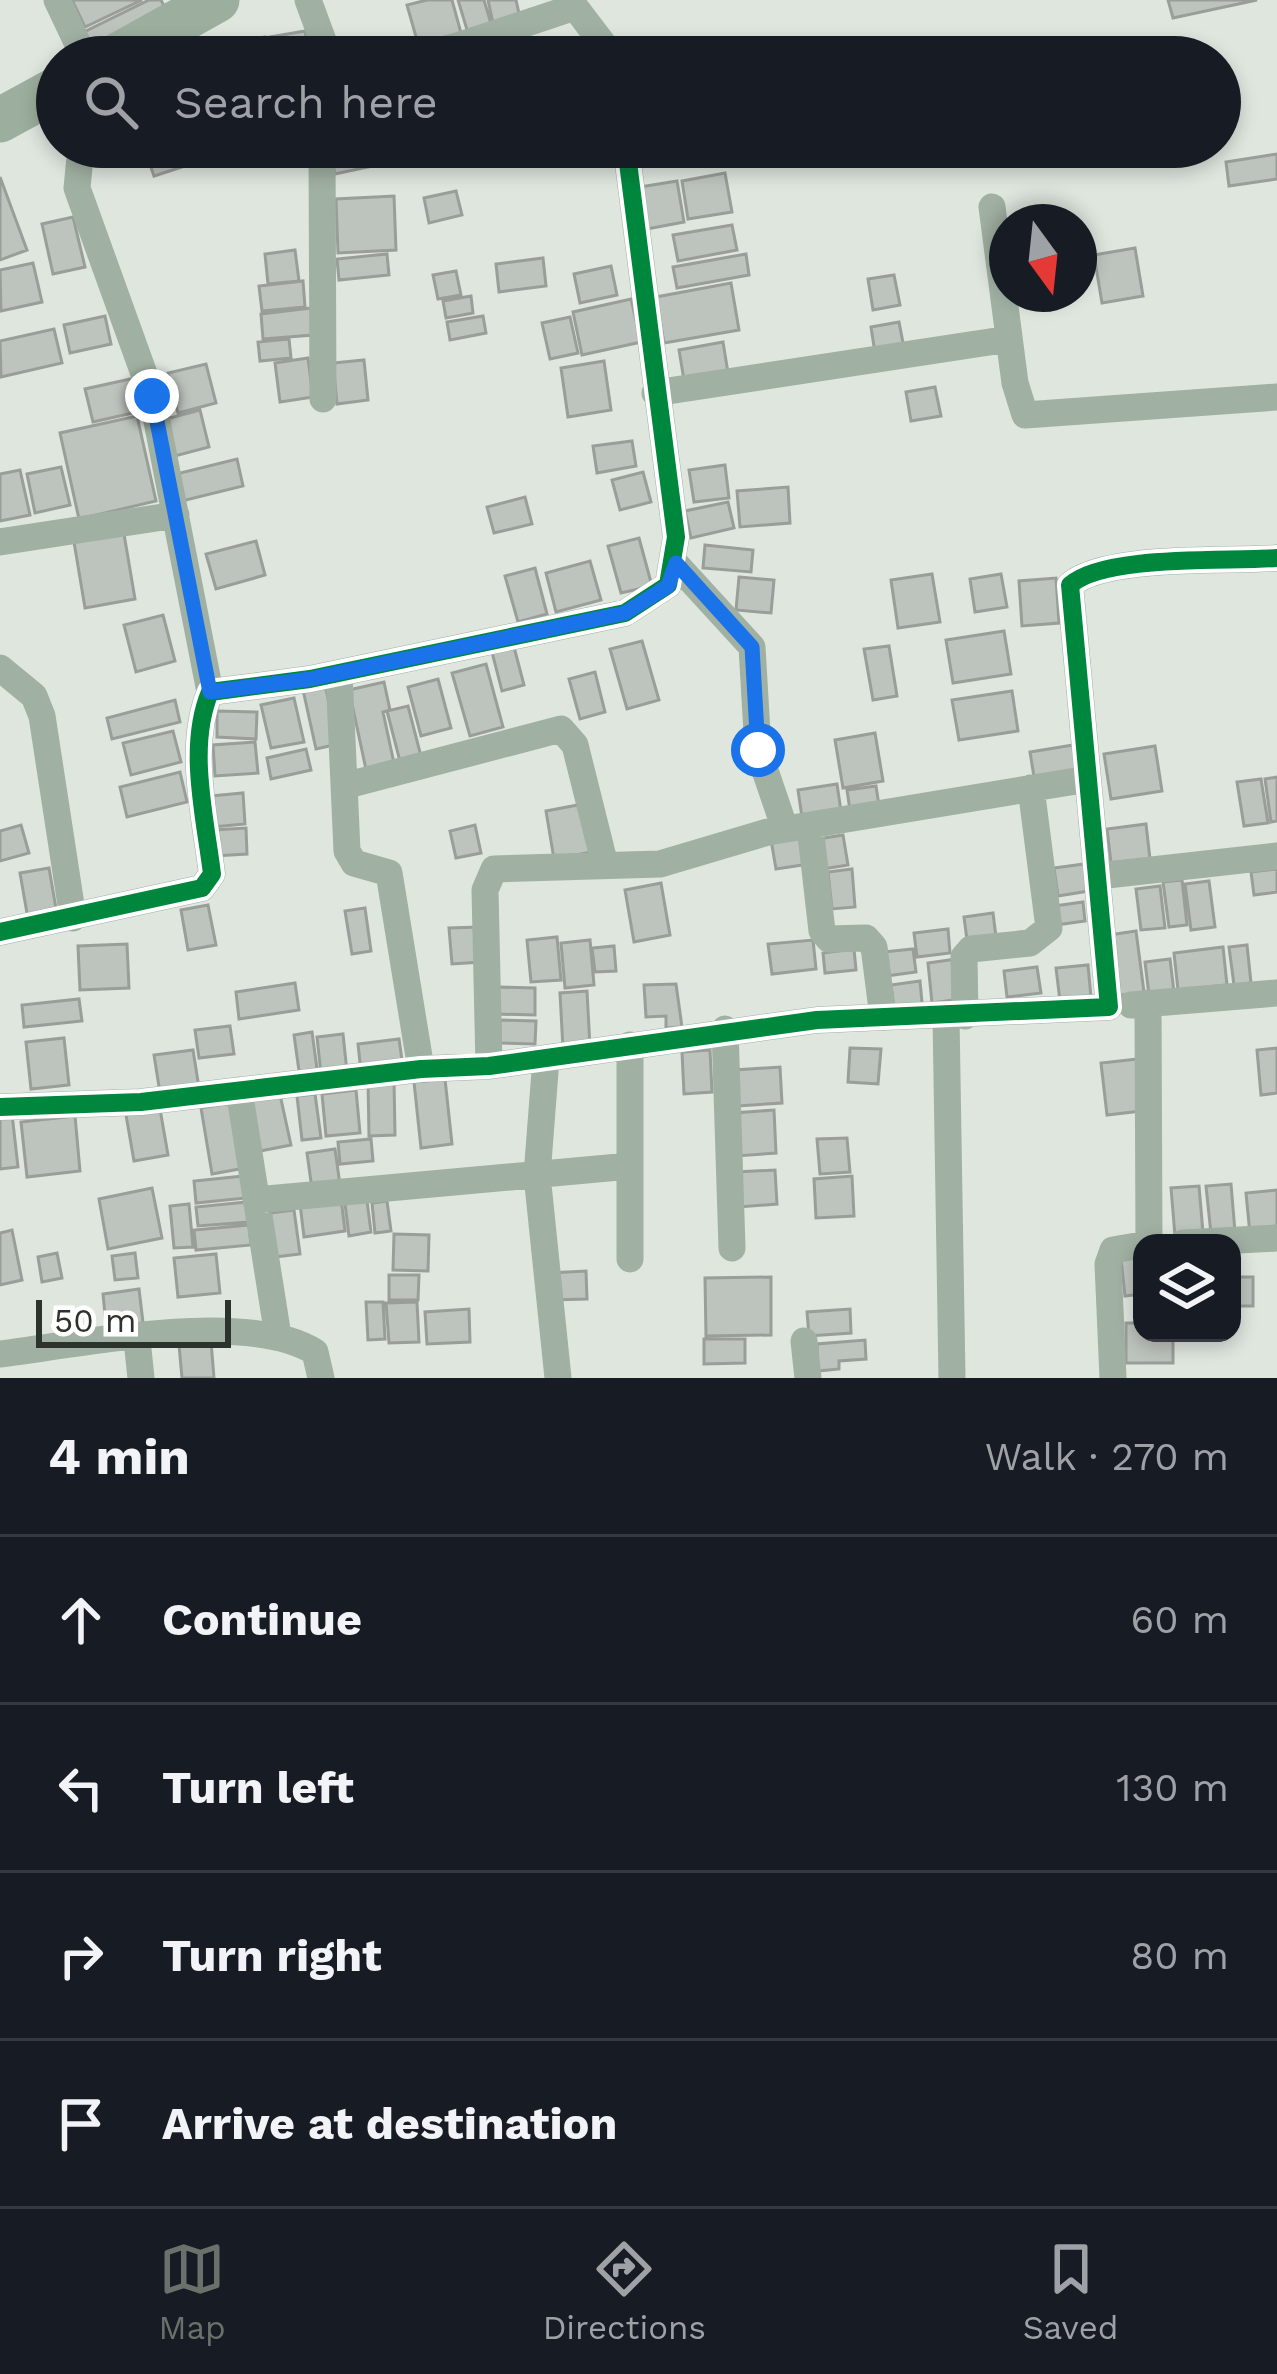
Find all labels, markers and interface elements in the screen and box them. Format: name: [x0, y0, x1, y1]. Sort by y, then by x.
search box: [36, 36, 1241, 168]
icon: search: [78, 69, 144, 135]
text: Search here: [174, 76, 438, 129]
north arrow: [989, 204, 1097, 312]
route end: [125, 369, 179, 423]
route start: [731, 723, 785, 777]
map controls: [1133, 1234, 1241, 1342]
button: layers: [1133, 1234, 1241, 1342]
scale bar: [36, 1294, 231, 1347]
text: 50 m: [54, 1301, 136, 1340]
text: 4 min: [48, 1427, 190, 1486]
text: Walk · 270 m: [985, 1434, 1229, 1479]
icon: ahead: [48, 1587, 114, 1653]
text: Continue: [162, 1593, 362, 1646]
text: 60 m: [1131, 1597, 1229, 1642]
icon: left: [48, 1755, 114, 1821]
text: Turn left: [162, 1761, 354, 1814]
text: 130 m: [1116, 1765, 1229, 1810]
icon: right: [48, 1923, 114, 1989]
text: Turn right: [162, 1929, 382, 1982]
text: 80 m: [1130, 1933, 1229, 1978]
icon: arrive: [48, 2091, 114, 2157]
text: Arrive at destination: [162, 2097, 617, 2150]
tab: Map: [158, 2236, 226, 2347]
tab: Directions: [543, 2236, 706, 2347]
tab: Saved: [1023, 2236, 1119, 2347]

